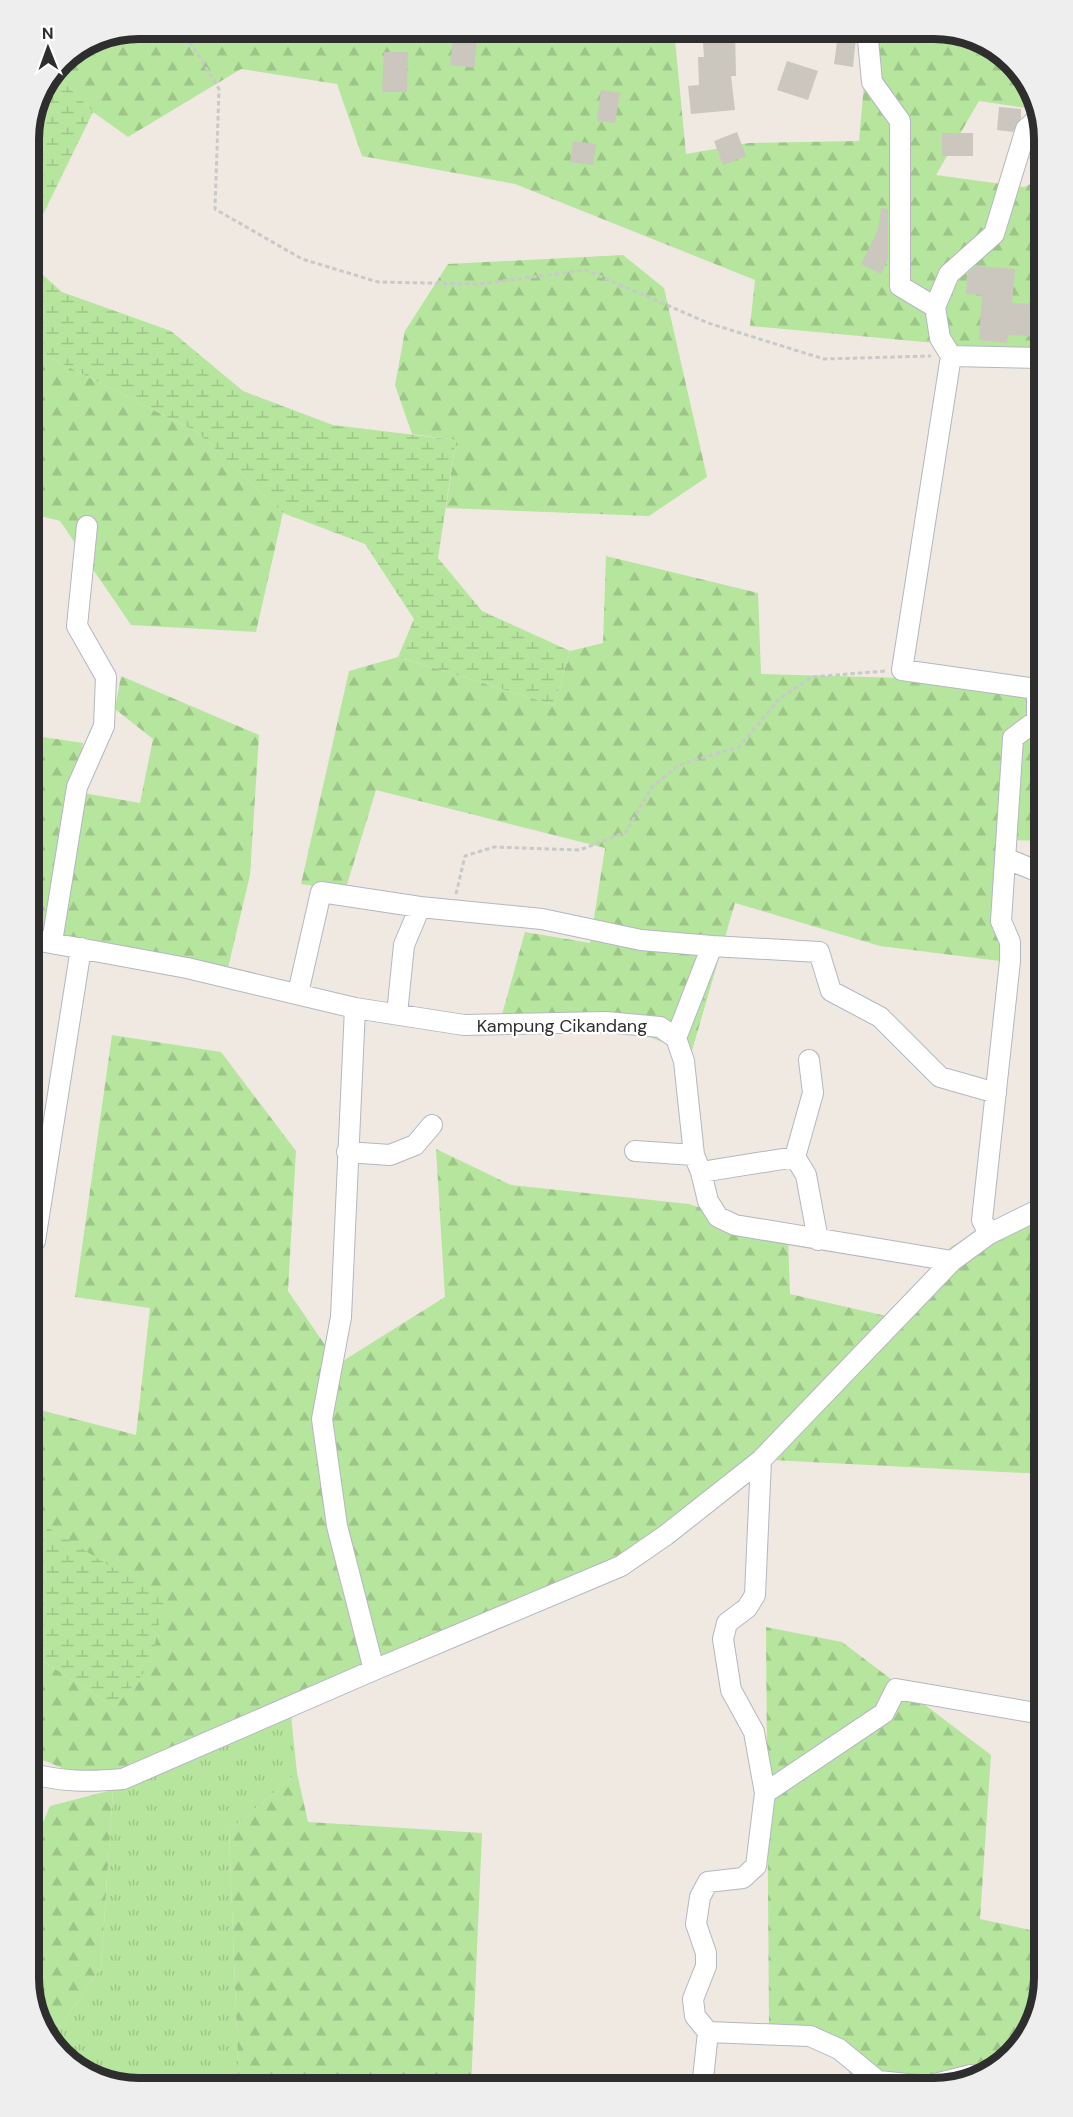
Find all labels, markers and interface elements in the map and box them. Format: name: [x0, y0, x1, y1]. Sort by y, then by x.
north arrow: [18, 18, 78, 78]
text: N: [42, 23, 54, 44]
street label: Kampung Cikandang: [477, 1014, 647, 1038]

